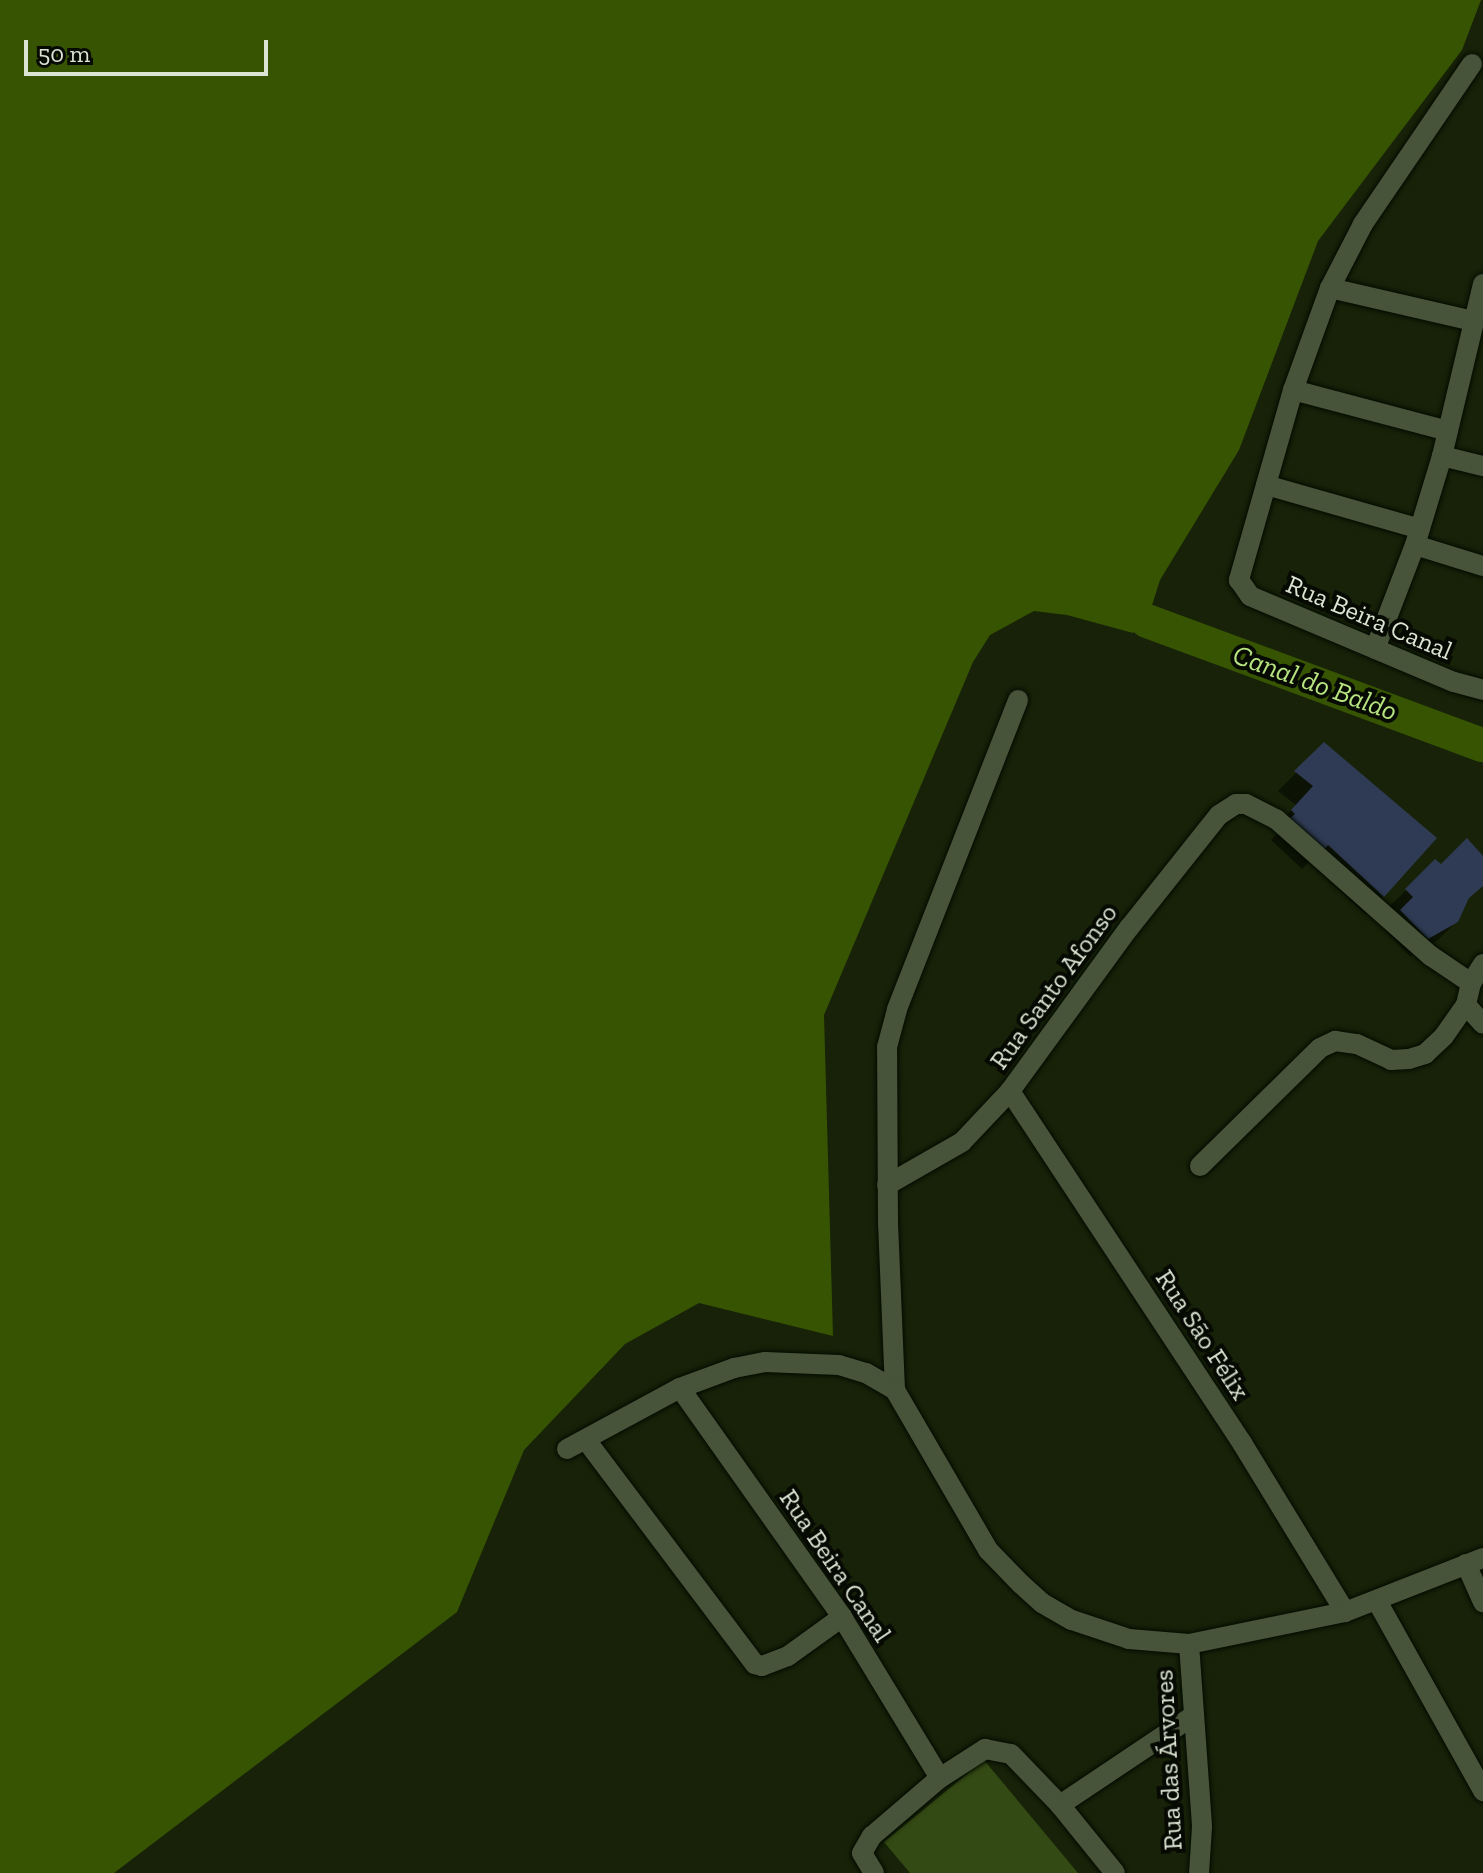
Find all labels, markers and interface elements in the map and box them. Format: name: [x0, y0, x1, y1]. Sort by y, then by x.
scale bar: [28, 24, 272, 74]
text: 50 m: [38, 39, 90, 68]
street label: Rua Beira Canal: [1281, 569, 1457, 667]
water label: Canal do Baldo: [1228, 638, 1402, 728]
street label: Rua Santo Afonso: [983, 898, 1125, 1076]
street label: Rua São Félix: [1148, 1264, 1256, 1406]
street label: Rua Beira Canal: [772, 1484, 898, 1648]
street label: Rua das Árvores: [1149, 1668, 1189, 1852]

